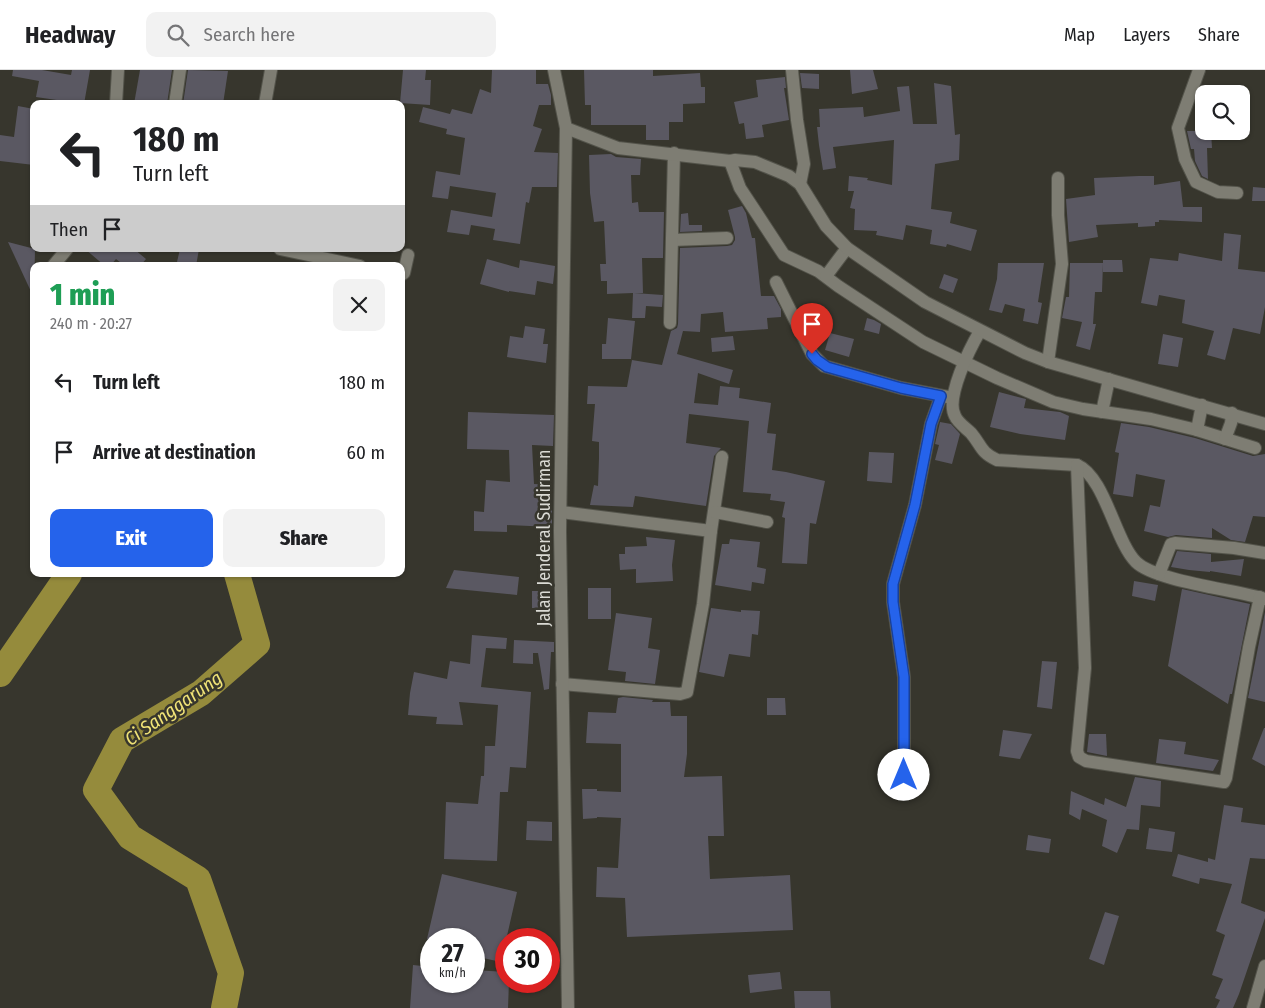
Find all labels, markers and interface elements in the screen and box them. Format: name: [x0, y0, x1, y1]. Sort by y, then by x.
search box: [146, 12, 496, 57]
text: Headway: [25, 21, 116, 49]
icon: search: [164, 21, 192, 49]
text: Search here: [204, 23, 295, 46]
text: Map: [1064, 24, 1095, 46]
text: Layers: [1123, 24, 1170, 46]
text: Share: [1198, 24, 1240, 46]
map controls: [1195, 85, 1250, 140]
button: search: [1195, 85, 1250, 140]
text: 180 m: [133, 118, 219, 160]
icon: left: [50, 120, 115, 185]
text: Turn left: [133, 160, 209, 187]
icon: arrive: [98, 215, 126, 243]
text: Then: [50, 218, 88, 241]
text: 1 min: [50, 277, 115, 313]
button: close: [333, 279, 385, 331]
pin: [791, 303, 833, 354]
icon: arrive: [798, 310, 826, 338]
text: 240 m · 20:27: [50, 314, 132, 333]
icon: left: [50, 368, 78, 396]
text: Turn left: [93, 371, 160, 394]
text: 180 m: [339, 371, 385, 394]
icon: arrive: [50, 438, 78, 466]
text: Arrive at destination: [93, 441, 256, 464]
text: 60 m: [347, 441, 385, 464]
street label: Jalan Jenderal Sudirman: [533, 450, 555, 626]
button: Exit: [50, 509, 213, 567]
button: Share: [223, 509, 385, 567]
water label: Ci Sanggarung: [120, 666, 227, 750]
position arrow: [877, 748, 929, 800]
speed limit sign: 30: [495, 928, 560, 993]
text: 27: [441, 939, 464, 969]
text: km/h: [439, 966, 466, 980]

